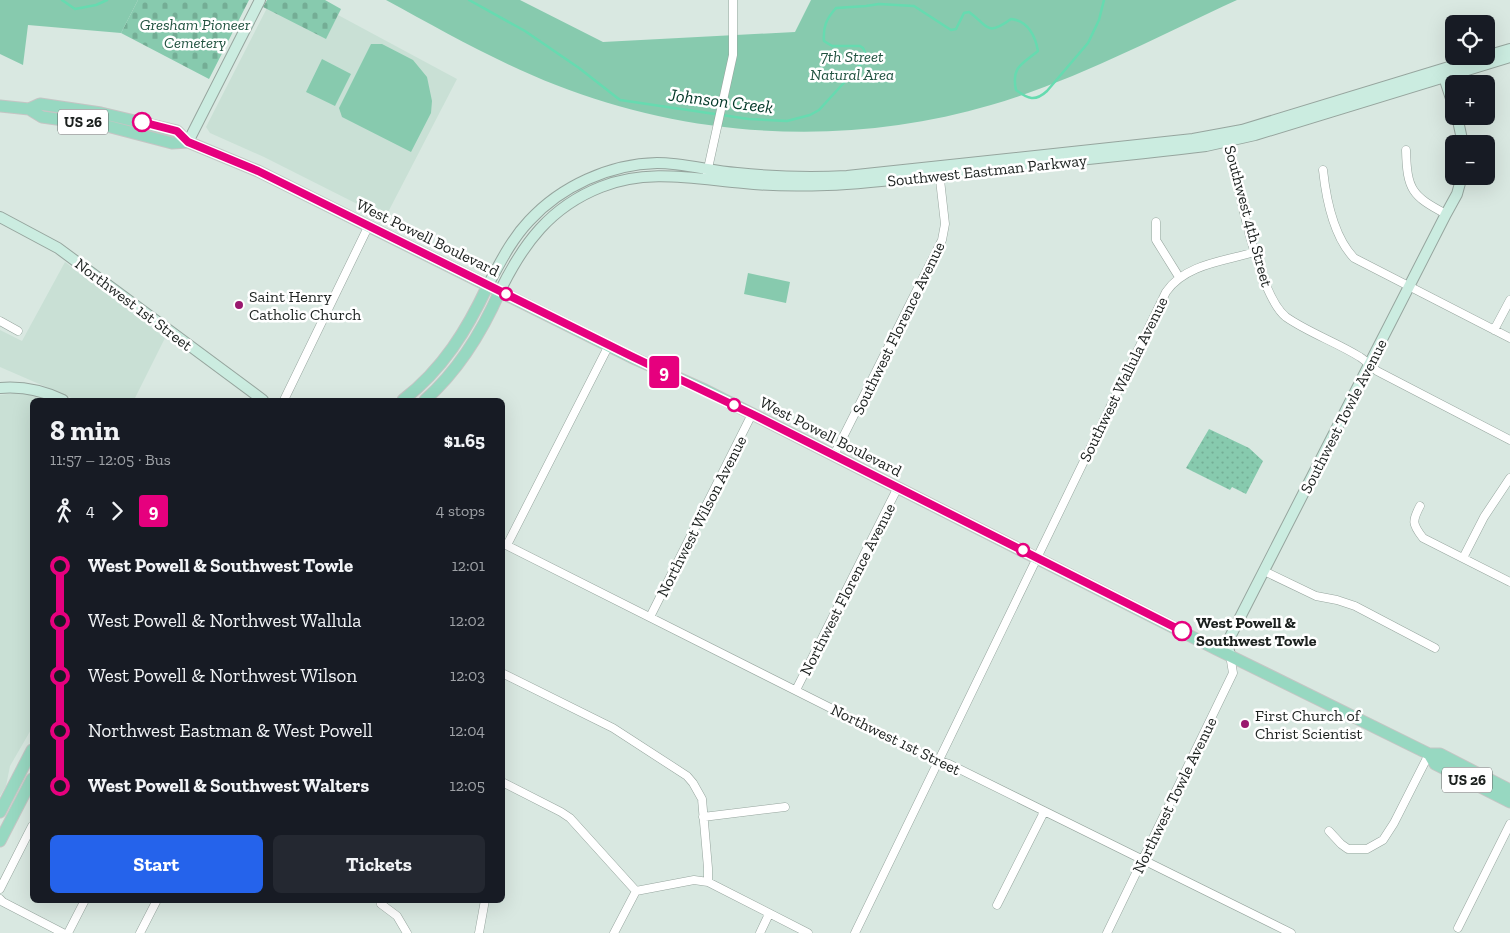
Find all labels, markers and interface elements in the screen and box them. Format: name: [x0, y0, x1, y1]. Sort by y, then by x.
park label: Gresham Pioneer Cemetery: [140, 15, 251, 52]
map controls: [1445, 15, 1495, 185]
button: locate: [1445, 15, 1495, 65]
park label: 7th Street Natural Area: [810, 47, 894, 84]
button: +: [1445, 75, 1495, 125]
water label: Johnson Creek: [666, 84, 775, 118]
road number: US 26: [58, 110, 108, 134]
unlabelled marker: [132, 112, 152, 132]
button: −: [1445, 135, 1495, 185]
street label: Southwest 4th Street: [1220, 143, 1277, 289]
street label: Southwest Eastman Parkway: [886, 150, 1089, 190]
street label: West Powell Boulevard: [353, 195, 503, 280]
street label: Southwest Florence Avenue: [848, 239, 949, 418]
street label: Northwest 1st Street: [71, 254, 196, 355]
place label: Saint Henry Catholic Church: [249, 287, 361, 324]
unlabelled marker: [499, 287, 513, 301]
street label: Southwest Wallula Avenue: [1075, 294, 1172, 465]
marker: Saint Henry Catholic Church: [233, 299, 245, 311]
street label: Southwest Towle Avenue: [1296, 336, 1391, 497]
line badge: 9: [648, 356, 680, 388]
text: 9: [659, 361, 669, 383]
street label: West Powell Boulevard: [757, 392, 905, 481]
unlabelled marker: [727, 398, 741, 412]
text: 8 min: [50, 414, 120, 447]
text: $1.65: [444, 429, 485, 452]
street label: Northwest Wilson Avenue: [653, 432, 750, 600]
text: 11:57 – 12:05 · Bus: [50, 450, 171, 469]
icon: walk: [50, 497, 78, 525]
icon: forward: [103, 497, 131, 525]
text: 9: [149, 500, 158, 522]
street label: Northwest Florence Avenue: [796, 500, 899, 679]
text: 4: [86, 501, 95, 520]
text: 4 stops: [436, 501, 485, 520]
unlabelled marker: [1016, 543, 1030, 557]
text: West Powell & Southwest Towle: [88, 554, 353, 577]
text: 12:01: [452, 556, 485, 575]
text: West Powell & Northwest Wallula: [88, 609, 362, 632]
text: 12:02: [450, 611, 485, 630]
place label: West Powell & Southwest Towle: [1196, 613, 1317, 650]
marker: West Powell & Southwest Towle: [1172, 621, 1192, 641]
text: West Powell & Northwest Wilson: [88, 664, 357, 687]
text: 12:03: [450, 666, 485, 685]
street label: Northwest 1st Street: [828, 700, 964, 779]
place label: First Church of Christ Scientist: [1255, 706, 1363, 743]
street label: Northwest Towle Avenue: [1128, 714, 1221, 876]
marker: First Church of Christ Scientist: [1239, 718, 1251, 730]
text: Northwest Eastman & West Powell: [88, 719, 373, 742]
text: 12:04: [449, 721, 485, 740]
road number: US 26: [1442, 768, 1492, 792]
text: West Powell & Southwest Walters: [88, 774, 369, 797]
text: 12:05: [450, 776, 485, 795]
button: Start: [50, 835, 263, 893]
button: Tickets: [273, 835, 485, 893]

